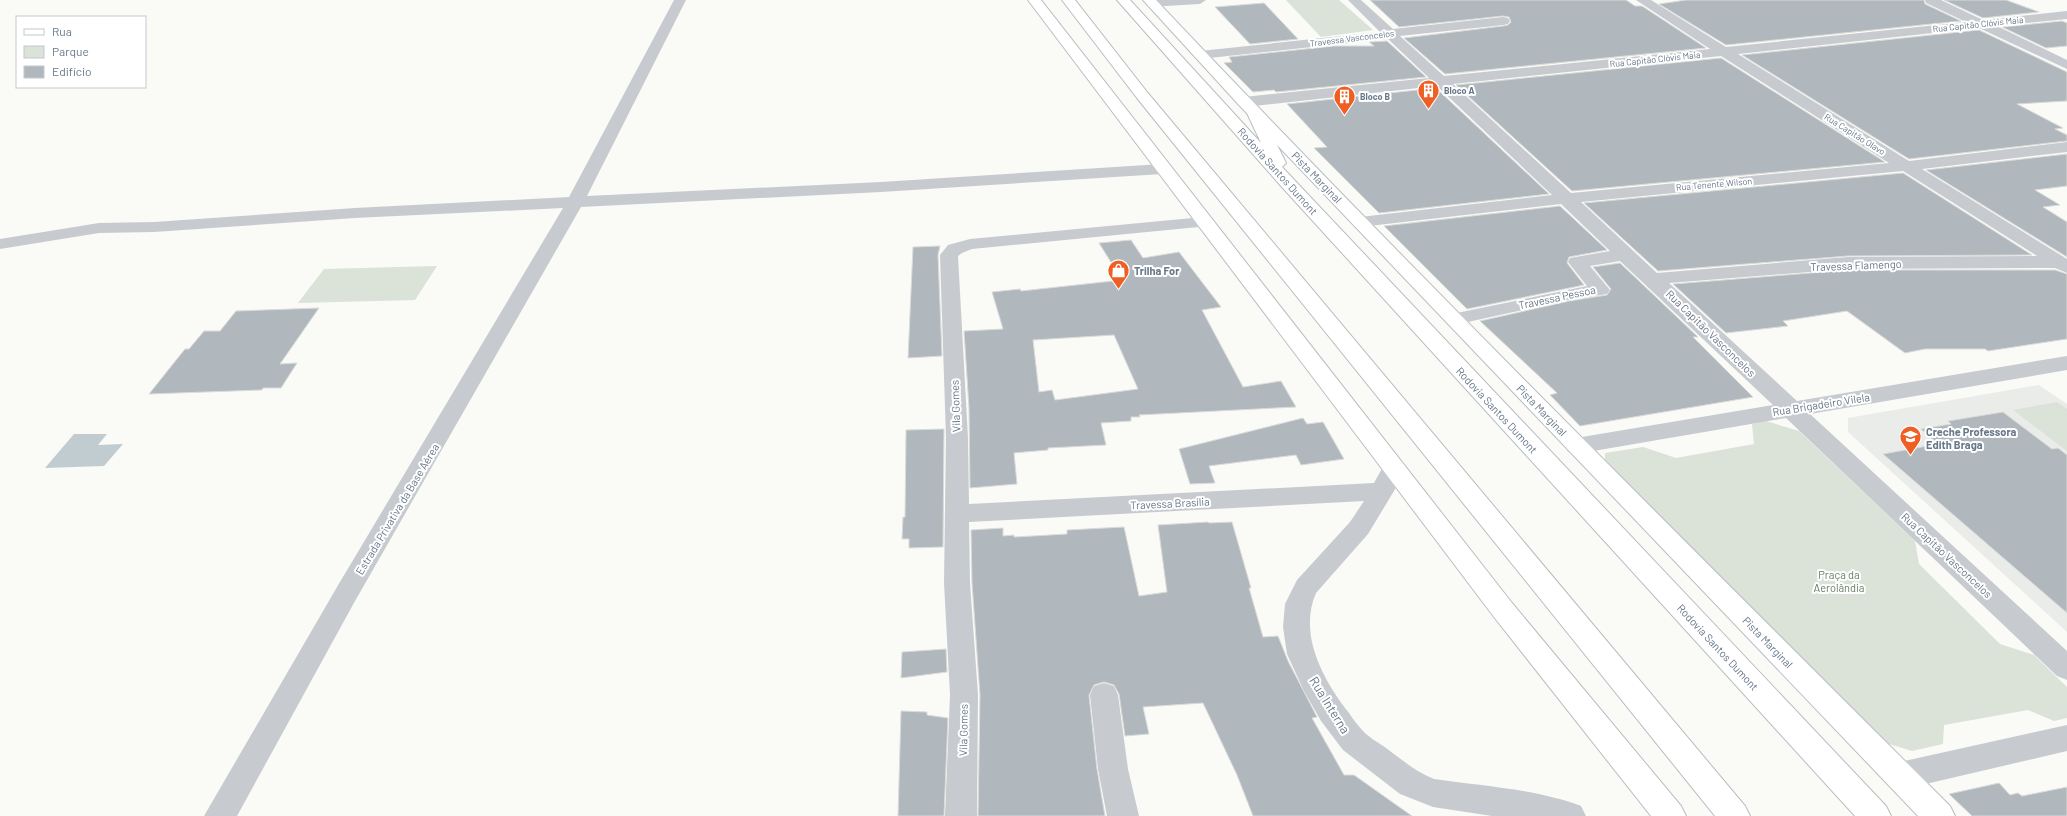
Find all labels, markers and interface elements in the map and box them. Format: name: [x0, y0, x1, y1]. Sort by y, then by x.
street label: Rua Capitão Clóvis Maia: [1932, 14, 2024, 34]
legend: [16, 16, 146, 88]
text: Rua: [52, 24, 72, 38]
street label: Travessa Vasconcelos: [1309, 27, 1395, 49]
text: Parque: [52, 44, 89, 58]
street label: Rua Capitão Clóvis Maia: [1609, 49, 1701, 69]
text: Edifício: [52, 64, 92, 78]
building icon: Bloco A: [1415, 77, 1441, 110]
building icon: Bloco B: [1332, 83, 1358, 116]
place label: Bloco A: [1444, 85, 1474, 96]
place label: Bloco B: [1360, 91, 1390, 102]
street label: Rua Capitão Olavo: [1823, 111, 1888, 157]
street label: Rodovia Santos Dumont: [1235, 125, 1321, 217]
street label: Pista Marginal: [1289, 149, 1345, 205]
street label: Rua Tenente Wilson: [1675, 175, 1753, 193]
shop icon: Trilha For: [1106, 257, 1132, 290]
street label: Travessa Flamengo: [1810, 257, 1902, 273]
place label: Trilha For: [1134, 264, 1180, 277]
street label: Travessa Pessoa: [1517, 282, 1597, 312]
street label: Rua Capitão Vasconcelos: [1664, 287, 1758, 379]
street label: Rodovia Santos Dumont: [1454, 364, 1540, 456]
street label: Vila Gomes: [948, 380, 962, 432]
street label: Pista Marginal: [1514, 382, 1570, 438]
street label: Rua Brigadeiro Vilela: [1771, 390, 1871, 418]
school or university icon: Creche Professora Edith Braga: [1898, 424, 1924, 457]
place label: Creche Professora Edith Braga: [1926, 425, 2017, 451]
street label: Estrada Privativa da Base Aérea: [353, 441, 441, 577]
street label: Travessa Brasília: [1130, 494, 1210, 512]
street label: Rua Capitão Vasconcelos: [1899, 510, 1995, 600]
park label: Praça da Aerolândia: [1814, 568, 1864, 594]
street label: Rodovia Santos Dumont: [1675, 601, 1761, 693]
street label: Pista Marginal: [1740, 614, 1796, 670]
street label: Rua Interna: [1306, 673, 1354, 737]
street label: Vila Gomes: [956, 704, 970, 756]

